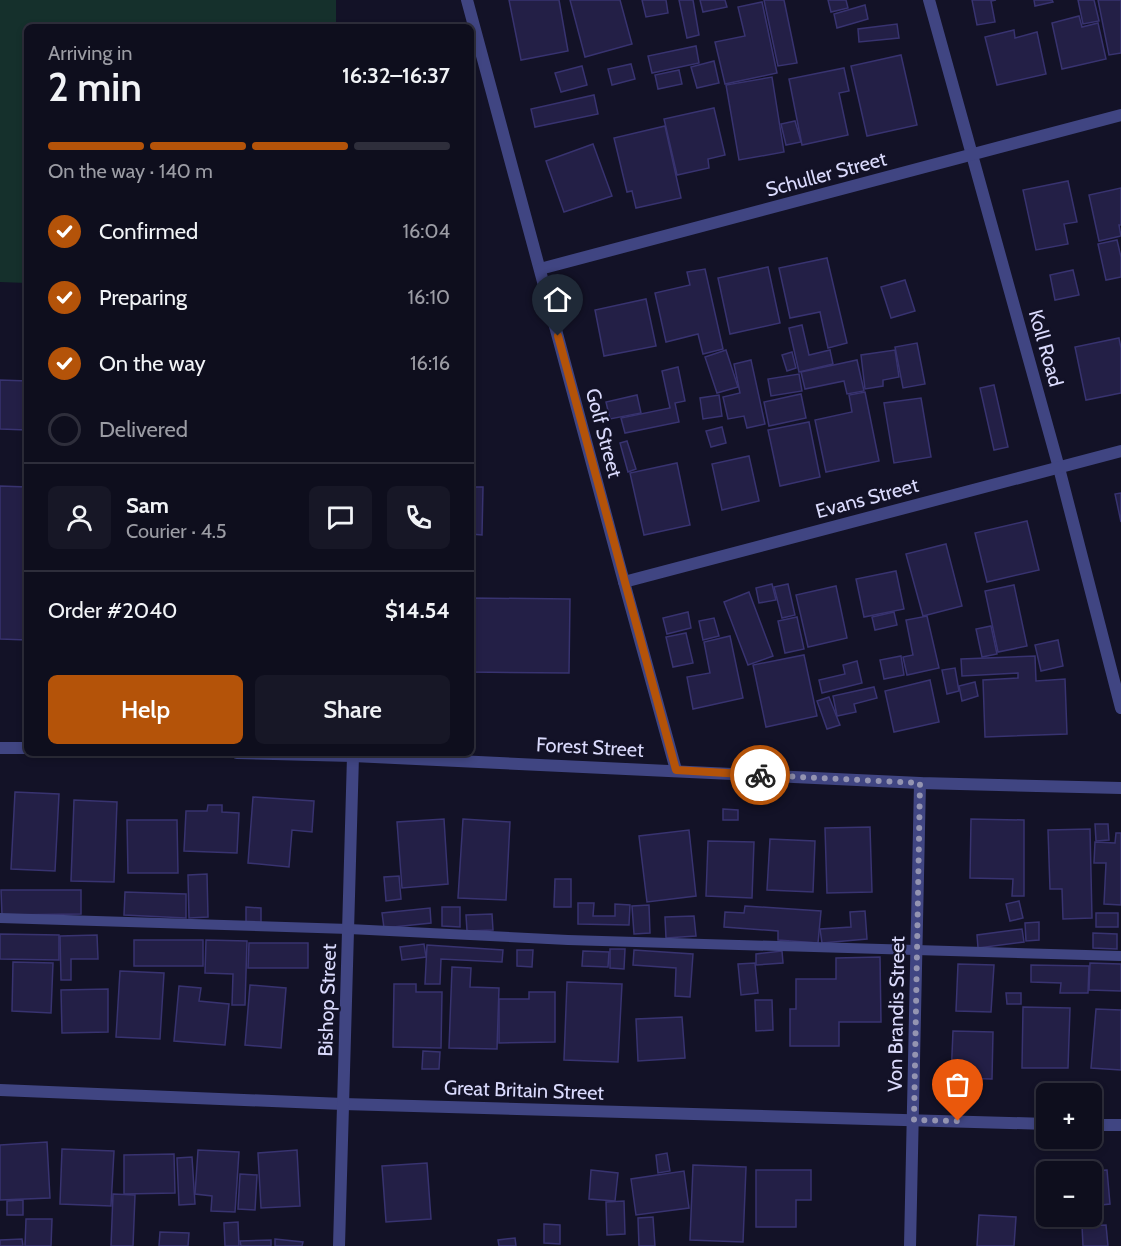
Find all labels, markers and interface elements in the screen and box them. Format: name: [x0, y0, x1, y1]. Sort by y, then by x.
text: Arriving in: [48, 41, 132, 65]
text: 16:32–16:37: [342, 62, 450, 89]
text: 2 min: [48, 63, 142, 111]
street label: Schuller Street: [763, 146, 889, 202]
text: On the way · 140 m: [48, 159, 213, 183]
icon: check: [48, 215, 81, 248]
text: Confirmed: [99, 218, 198, 245]
text: 16:04: [402, 219, 450, 243]
pin: [532, 274, 583, 336]
icon: check: [48, 281, 81, 314]
icon: home: [541, 283, 574, 316]
text: Preparing: [99, 284, 187, 311]
text: 16:10: [407, 285, 450, 309]
street label: Koll Road: [1024, 307, 1068, 389]
icon: check: [48, 347, 81, 380]
text: On the way: [99, 350, 206, 377]
text: 16:16: [410, 351, 450, 375]
street label: Golf Street: [581, 386, 628, 481]
text: Delivered: [99, 416, 188, 443]
street label: Evans Street: [813, 473, 921, 523]
button: person: [48, 486, 111, 549]
button: chat: [309, 486, 372, 549]
button: phone: [387, 486, 450, 549]
text: Sam: [126, 492, 169, 519]
text: Courier · 4.5: [126, 519, 227, 543]
text: Order #2040: [48, 597, 177, 624]
text: $14.54: [385, 597, 450, 624]
button: Help: [48, 675, 243, 744]
button: Share: [255, 675, 450, 744]
street label: Forest Street: [536, 732, 645, 762]
courier: [730, 745, 790, 805]
icon: bike: [744, 759, 777, 792]
street label: Von Brandis Street: [883, 936, 909, 1092]
street label: Bishop Street: [313, 943, 341, 1057]
pin: [932, 1059, 983, 1121]
icon: bag: [941, 1068, 974, 1101]
street label: Great Britain Street: [443, 1075, 605, 1105]
map controls: [1036, 1083, 1102, 1227]
button: +: [1036, 1083, 1102, 1149]
button: −: [1036, 1161, 1102, 1227]

